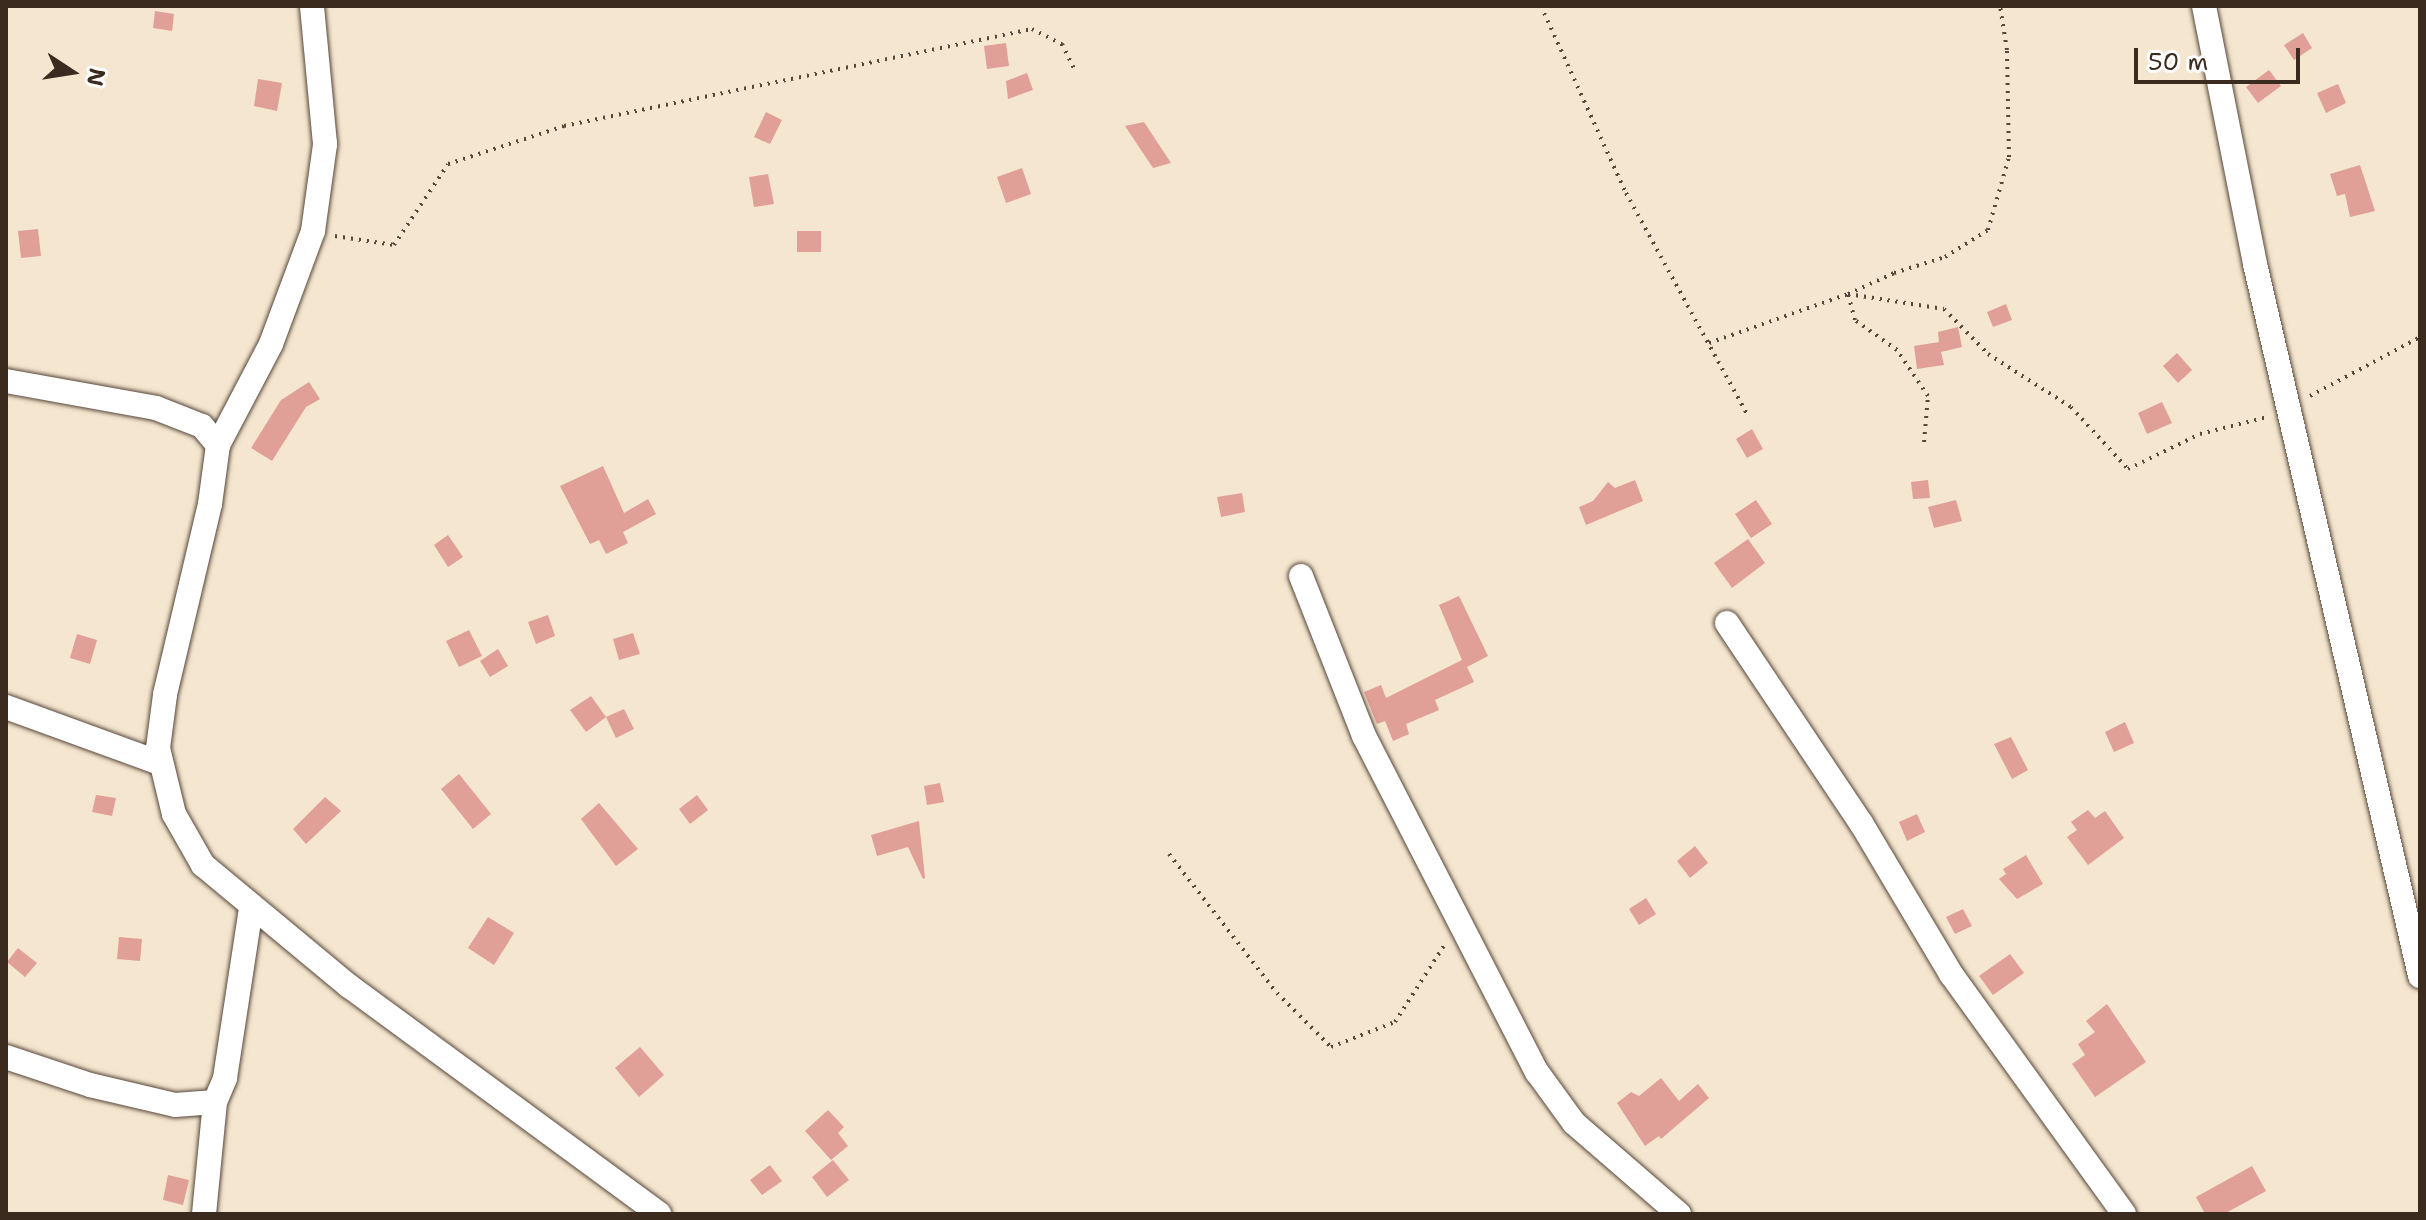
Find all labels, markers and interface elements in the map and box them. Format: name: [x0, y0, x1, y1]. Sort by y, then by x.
north arrow: [32, 32, 112, 112]
scale bar: [2138, 32, 2304, 82]
text: 50 m: [2148, 46, 2208, 78]
text: N: [80, 66, 112, 89]

